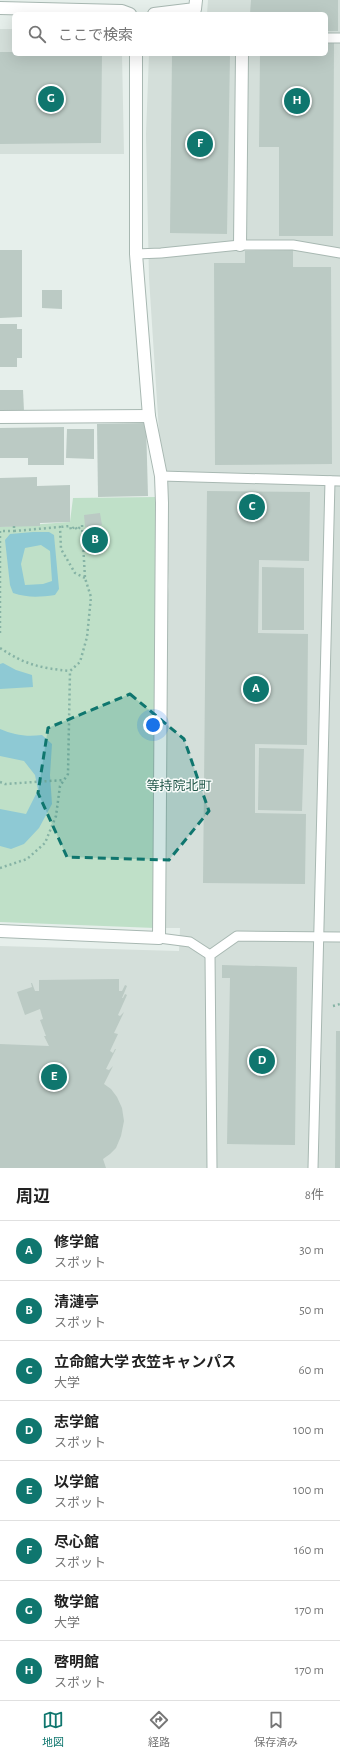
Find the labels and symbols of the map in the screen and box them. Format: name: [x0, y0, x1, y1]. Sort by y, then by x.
pin: G: [38, 84, 64, 114]
pin: H: [284, 86, 310, 116]
pin: F: [187, 129, 213, 159]
pin: C: [239, 492, 265, 522]
pin: B: [82, 525, 108, 555]
pin: A: [243, 674, 269, 704]
your location: [143, 715, 163, 735]
district label: 等持院北町: [146, 778, 212, 793]
pin: D: [249, 1046, 275, 1076]
pin: E: [41, 1062, 67, 1092]

